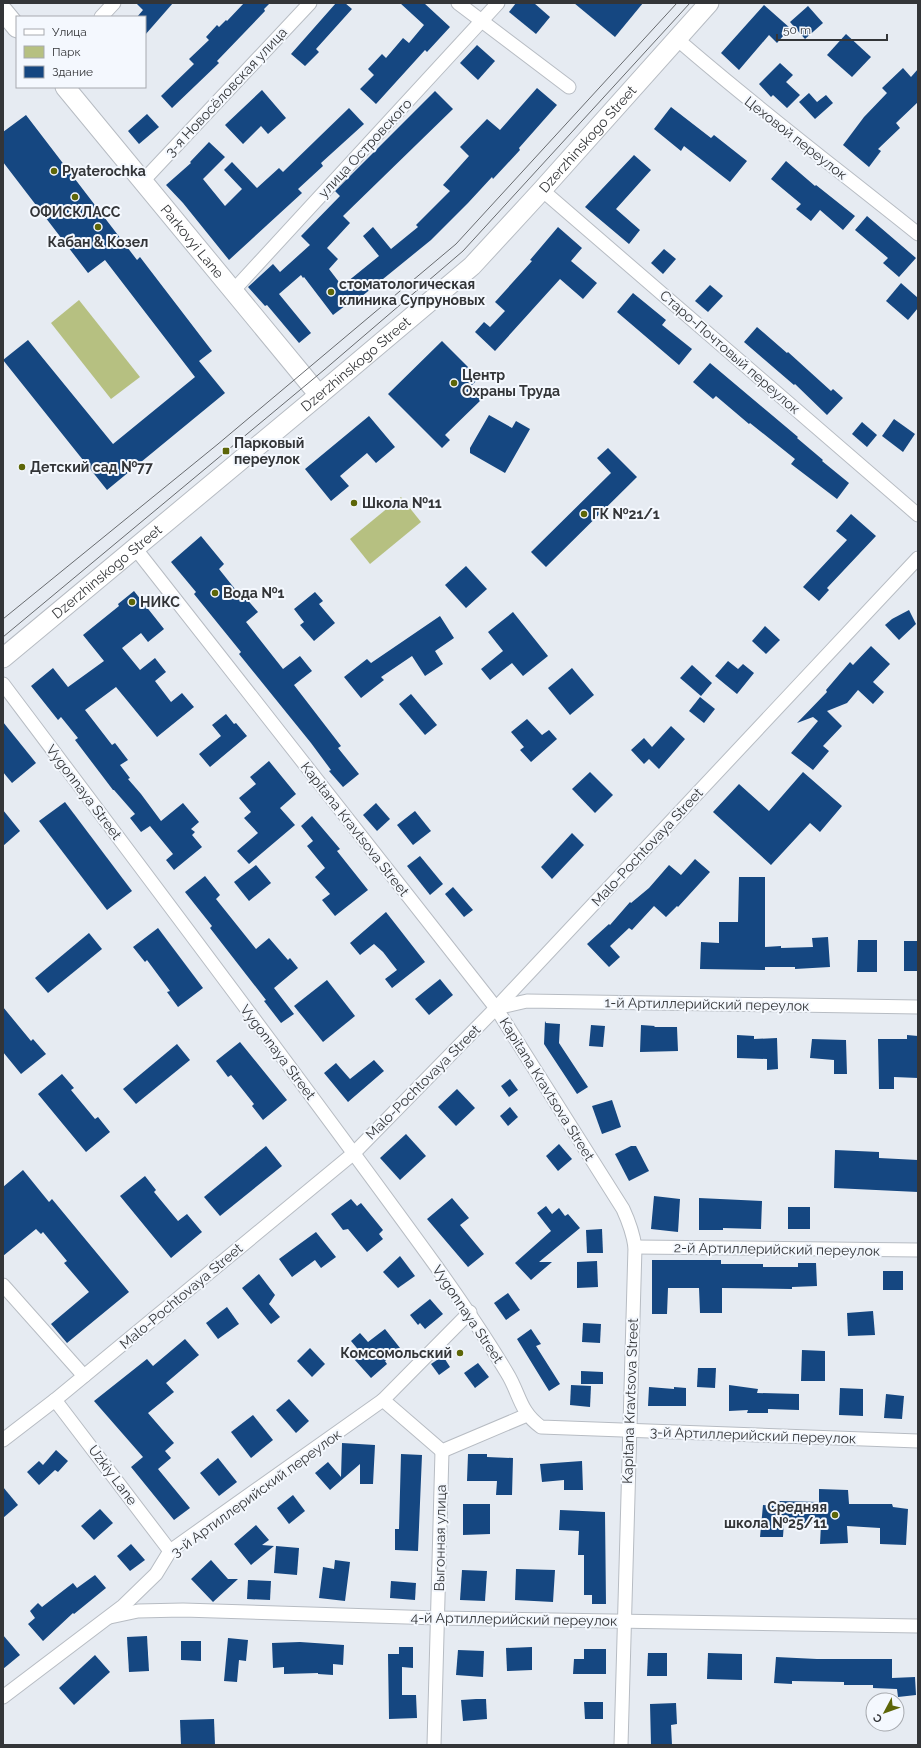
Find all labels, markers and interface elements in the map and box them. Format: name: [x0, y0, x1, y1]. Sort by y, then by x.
legend: [16, 16, 146, 88]
scale bar: [777, 16, 887, 42]
text: 50 m: [783, 23, 811, 37]
street label: 3-я Новосёловская улица: [162, 24, 290, 160]
text: Улица: [52, 25, 87, 39]
text: Парк: [52, 45, 81, 59]
text: Здание: [52, 65, 93, 79]
street label: Dzerzhinskogo Street: [536, 82, 640, 196]
street label: Цеховой переулок: [742, 93, 850, 183]
street label: улица Островского: [315, 95, 415, 201]
place label: Pyaterochka: [62, 163, 146, 179]
marker: Pyaterochka: [49, 166, 59, 176]
marker: ОФИСКЛАСС: [70, 192, 80, 202]
street label: Parkovyi Lane: [157, 201, 227, 281]
place label: ОФИСКЛАСС: [30, 204, 121, 220]
marker: Кабан & Козел: [93, 222, 103, 232]
place label: Кабан & Козел: [48, 234, 148, 250]
place label: стоматологическая клиника Супруновых: [339, 276, 486, 308]
marker: стоматологическая клиника Супруновых: [326, 287, 336, 297]
street label: Старо-Почтовый переулок: [657, 287, 803, 417]
street label: Dzerzhinskogo Street: [298, 313, 414, 415]
place label: Центр Охраны Труда: [462, 367, 560, 399]
marker: Центр Охраны Труда: [449, 378, 459, 388]
place label: Парковый переулок: [234, 435, 304, 467]
marker: Парковый переулок: [221, 446, 231, 456]
place label: Детский сад №77: [30, 459, 153, 475]
marker: Детский сад №77: [17, 462, 27, 472]
place label: Школа №11: [362, 495, 442, 511]
marker: Школа №11: [349, 498, 359, 508]
place label: ГК №21/1: [592, 506, 660, 522]
marker: ГК №21/1: [579, 509, 589, 519]
street label: Dzerzhinskogo Street: [49, 521, 165, 622]
place label: Вода №1: [223, 585, 284, 601]
marker: Вода №1: [210, 588, 220, 598]
place label: НИКС: [140, 594, 180, 610]
marker: НИКС: [127, 597, 137, 607]
street label: Vygonnaya Street: [43, 741, 125, 843]
street label: Kapitana Kravtsova Street: [298, 759, 412, 899]
street label: Malo-Pochtovaya Street: [588, 785, 706, 909]
street label: 1-й Артиллерийский переулок: [604, 994, 810, 1014]
street label: Vygonnaya Street: [237, 1001, 319, 1103]
street label: Kapitana Kravtsova Street: [496, 1015, 598, 1164]
street label: Malo-Pochtovaya Street: [362, 1021, 484, 1143]
street label: 2-й Артиллерийский переулок: [674, 1239, 880, 1259]
street label: Malo-Pochtovaya Street: [116, 1240, 246, 1352]
street label: Vygonnaya Street: [429, 1262, 507, 1366]
street label: Kapitana Kravtsova Street: [619, 1318, 641, 1484]
place label: Комсомольский: [340, 1345, 452, 1361]
marker: Комсомольский: [455, 1348, 465, 1358]
street label: 3-й Артиллерийский переулок: [650, 1423, 856, 1447]
street label: 3-й Артиллерийский переулок: [168, 1426, 344, 1560]
street label: Uzkiy Lane: [85, 1442, 141, 1508]
street label: Выгонная улица: [431, 1484, 449, 1592]
place label: Средняя школа №25/11: [724, 1499, 827, 1531]
marker: Средняя школа №25/11: [830, 1510, 840, 1520]
street label: 4-й Артиллерийский переулок: [411, 1609, 617, 1629]
north arrow: [865, 1692, 905, 1732]
text: С: [870, 1711, 885, 1725]

